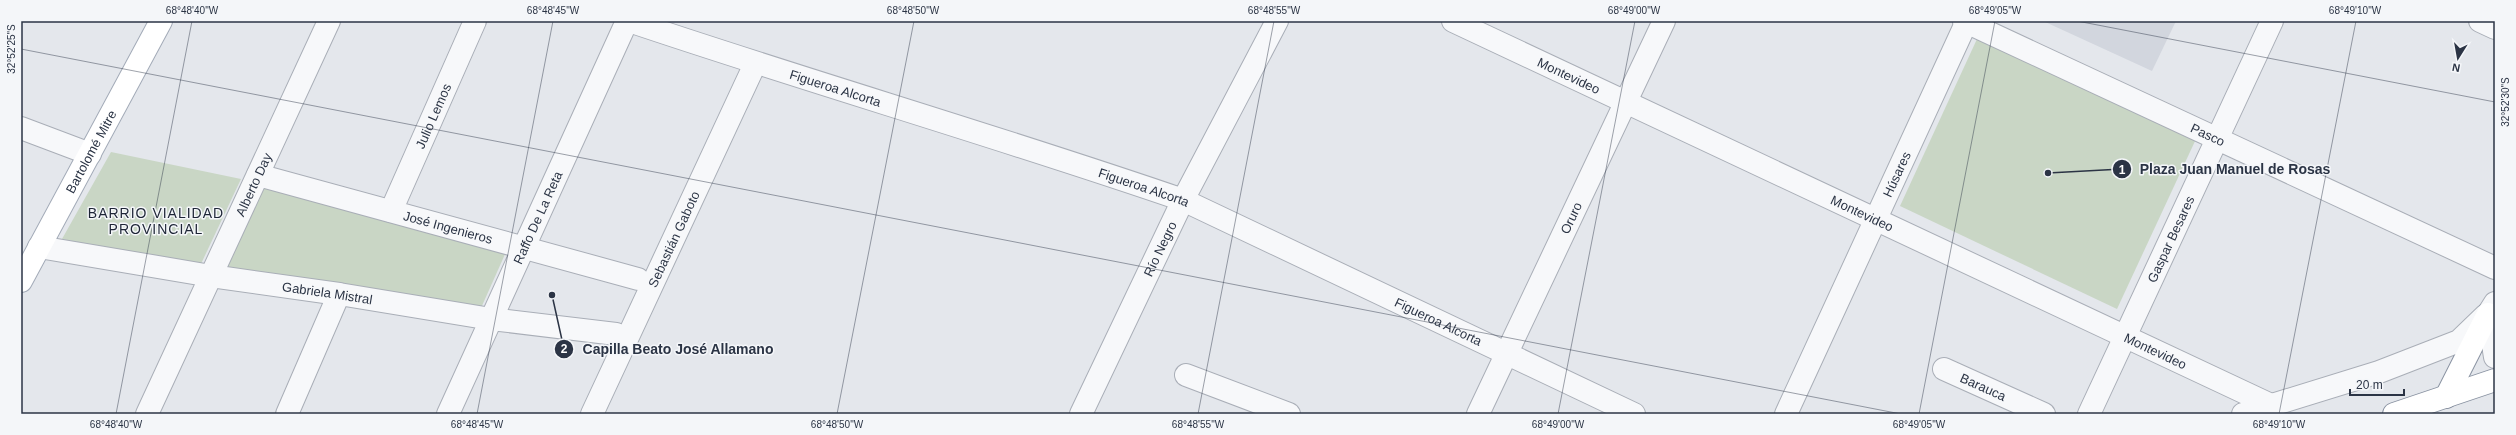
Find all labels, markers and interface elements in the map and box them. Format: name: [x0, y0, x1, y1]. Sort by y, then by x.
text: 68°48'40"W: [166, 5, 219, 16]
text: 68°48'45"W: [527, 5, 580, 16]
text: 68°48'50"W: [887, 5, 940, 16]
text: 68°48'55"W: [1248, 5, 1301, 16]
text: 68°49'00"W: [1608, 5, 1661, 16]
text: 68°49'05"W: [1969, 5, 2022, 16]
text: 68°49'10"W: [2329, 5, 2382, 16]
text: 32°52'25"S: [6, 24, 17, 74]
north arrow: [2438, 38, 2478, 78]
street label: Montevideo: [1535, 55, 1602, 97]
text: N: [2451, 61, 2461, 74]
street label: Figueroa Alcorta: [788, 67, 883, 110]
text: 32°52'30"S: [2500, 77, 2511, 127]
street label: Julio Lemos: [413, 81, 455, 151]
street label: Bartolomé Mitre: [63, 108, 120, 196]
street label: Pasco: [2188, 120, 2227, 149]
street label: Húsares: [1880, 149, 1914, 200]
street label: Alberto Day: [233, 150, 275, 219]
callout: Plaza Juan Manuel de Rosas: [2112, 156, 2338, 182]
text: Plaza Juan Manuel de Rosas: [2140, 161, 2331, 177]
text: 1: [2119, 163, 2126, 177]
street label: Figueroa Alcorta: [1097, 165, 1192, 210]
street label: Raffo De La Reta: [510, 168, 566, 266]
street label: Sebastián Gaboto: [645, 189, 703, 290]
street label: Montevideo: [1828, 192, 1896, 235]
street label: Gaspar Besares: [2144, 193, 2198, 285]
street label: Oruro: [1557, 200, 1585, 236]
district label: BARRIO VIALIDAD PROVINCIAL: [88, 205, 224, 237]
street label: José Ingenieros: [402, 208, 495, 247]
street label: Río Negro: [1141, 219, 1180, 279]
street label: Gabriela Mistral: [281, 279, 374, 307]
street label: Figueroa Alcorta: [1392, 295, 1485, 349]
street label: Montevideo: [2122, 330, 2189, 372]
callout: Capilla Beato José Allamano: [554, 336, 781, 362]
text: Capilla Beato José Allamano: [583, 341, 773, 357]
text: 2: [561, 342, 568, 356]
street label: Barauca: [1958, 370, 2009, 404]
scale bar: [2350, 371, 2404, 397]
text: 20 m: [2356, 378, 2383, 392]
text: 68°48'40"W: [90, 419, 143, 430]
text: 68°48'45"W: [451, 419, 504, 430]
text: 68°48'50"W: [811, 419, 864, 430]
text: 68°48'55"W: [1172, 419, 1225, 430]
text: 68°49'00"W: [1532, 419, 1585, 430]
text: 68°49'05"W: [1893, 419, 1946, 430]
text: 68°49'10"W: [2253, 419, 2306, 430]

